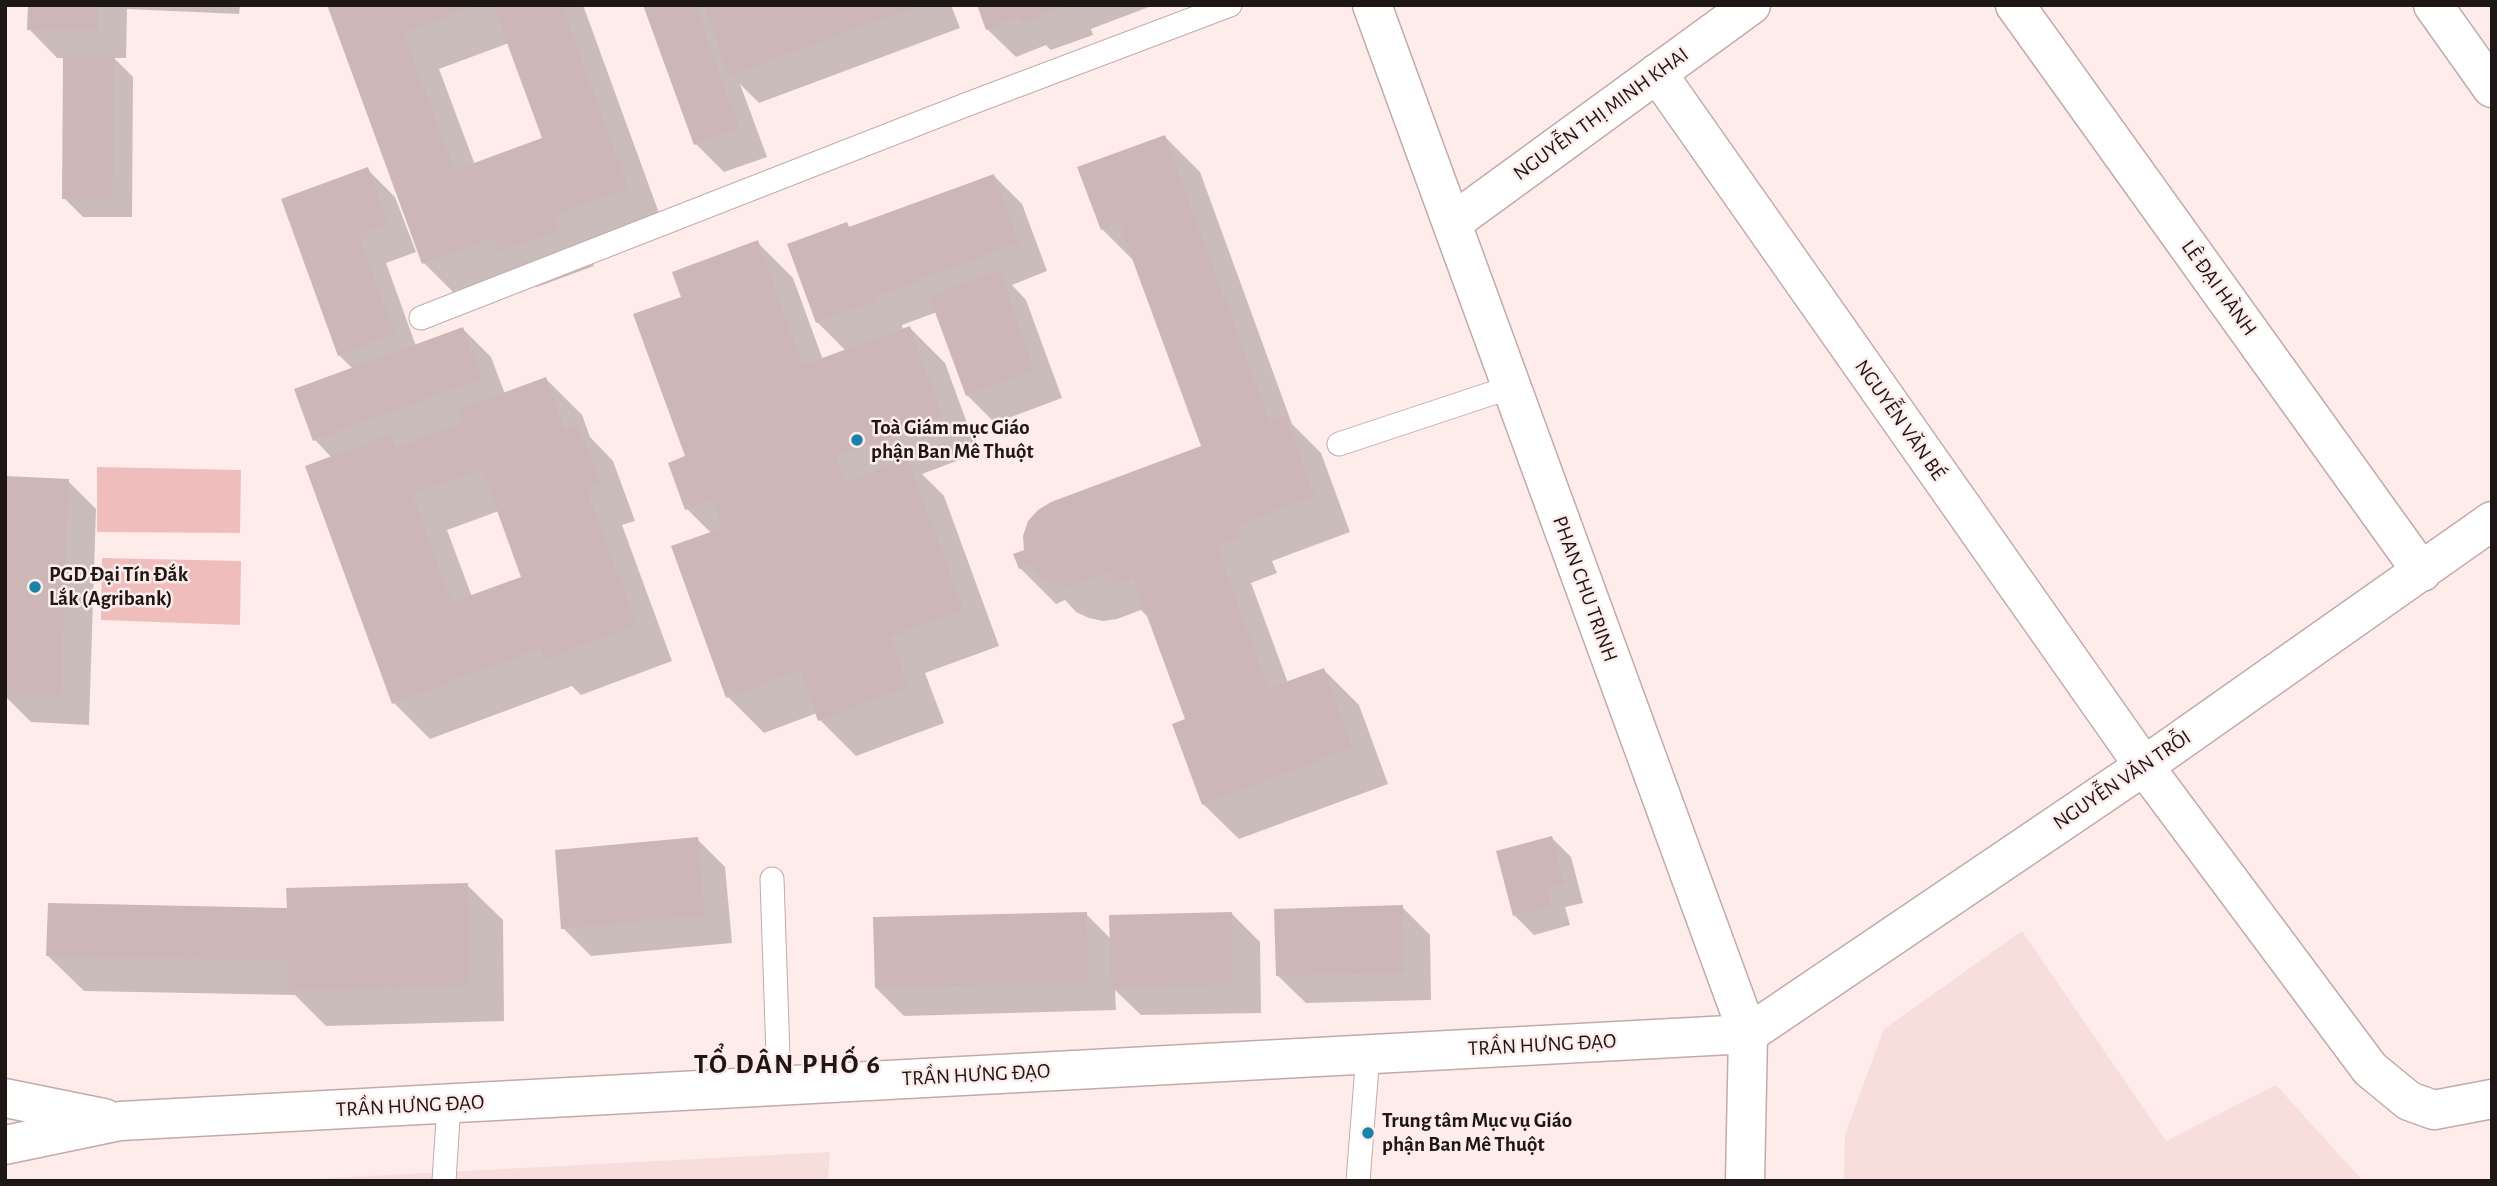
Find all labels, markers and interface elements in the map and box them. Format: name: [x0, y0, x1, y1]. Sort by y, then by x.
street label: NGUYỄN THỊ MINH KHAI: [1508, 42, 1694, 186]
street label: LÊ ĐẠI HÀNH: [2176, 235, 2262, 341]
street label: NGUYỄN VĂN BÉ: [1849, 355, 1951, 485]
place label: Toà Giám mục Giáo phận Ban Mê Thuột: [871, 415, 1033, 465]
marker: Toà Giám mục Giáo phận Ban Mê Thuột: [849, 432, 865, 448]
street label: PHAN CHU TRINH: [1547, 513, 1623, 665]
place label: PGD Đại Tín Đắk Lắk (Agribank): [49, 562, 188, 612]
marker: PGD Đại Tín Đắk Lắk (Agribank): [27, 579, 43, 595]
street label: NGUYỄN VĂN TRỖI: [2048, 725, 2196, 835]
street label: TRẦN HƯNG ĐẠO: [1467, 1029, 1617, 1061]
district label: TỔ DÂN PHỐ 6: [695, 1048, 881, 1082]
street label: TRẦN HƯNG ĐẠO: [901, 1059, 1051, 1091]
street label: TRẦN HƯNG ĐẠO: [335, 1090, 485, 1122]
place label: Trung tâm Mục vụ Giáo phận Ban Mê Thuột: [1382, 1108, 1572, 1158]
marker: Trung tâm Mục vụ Giáo phận Ban Mê Thuột: [1360, 1125, 1376, 1141]

